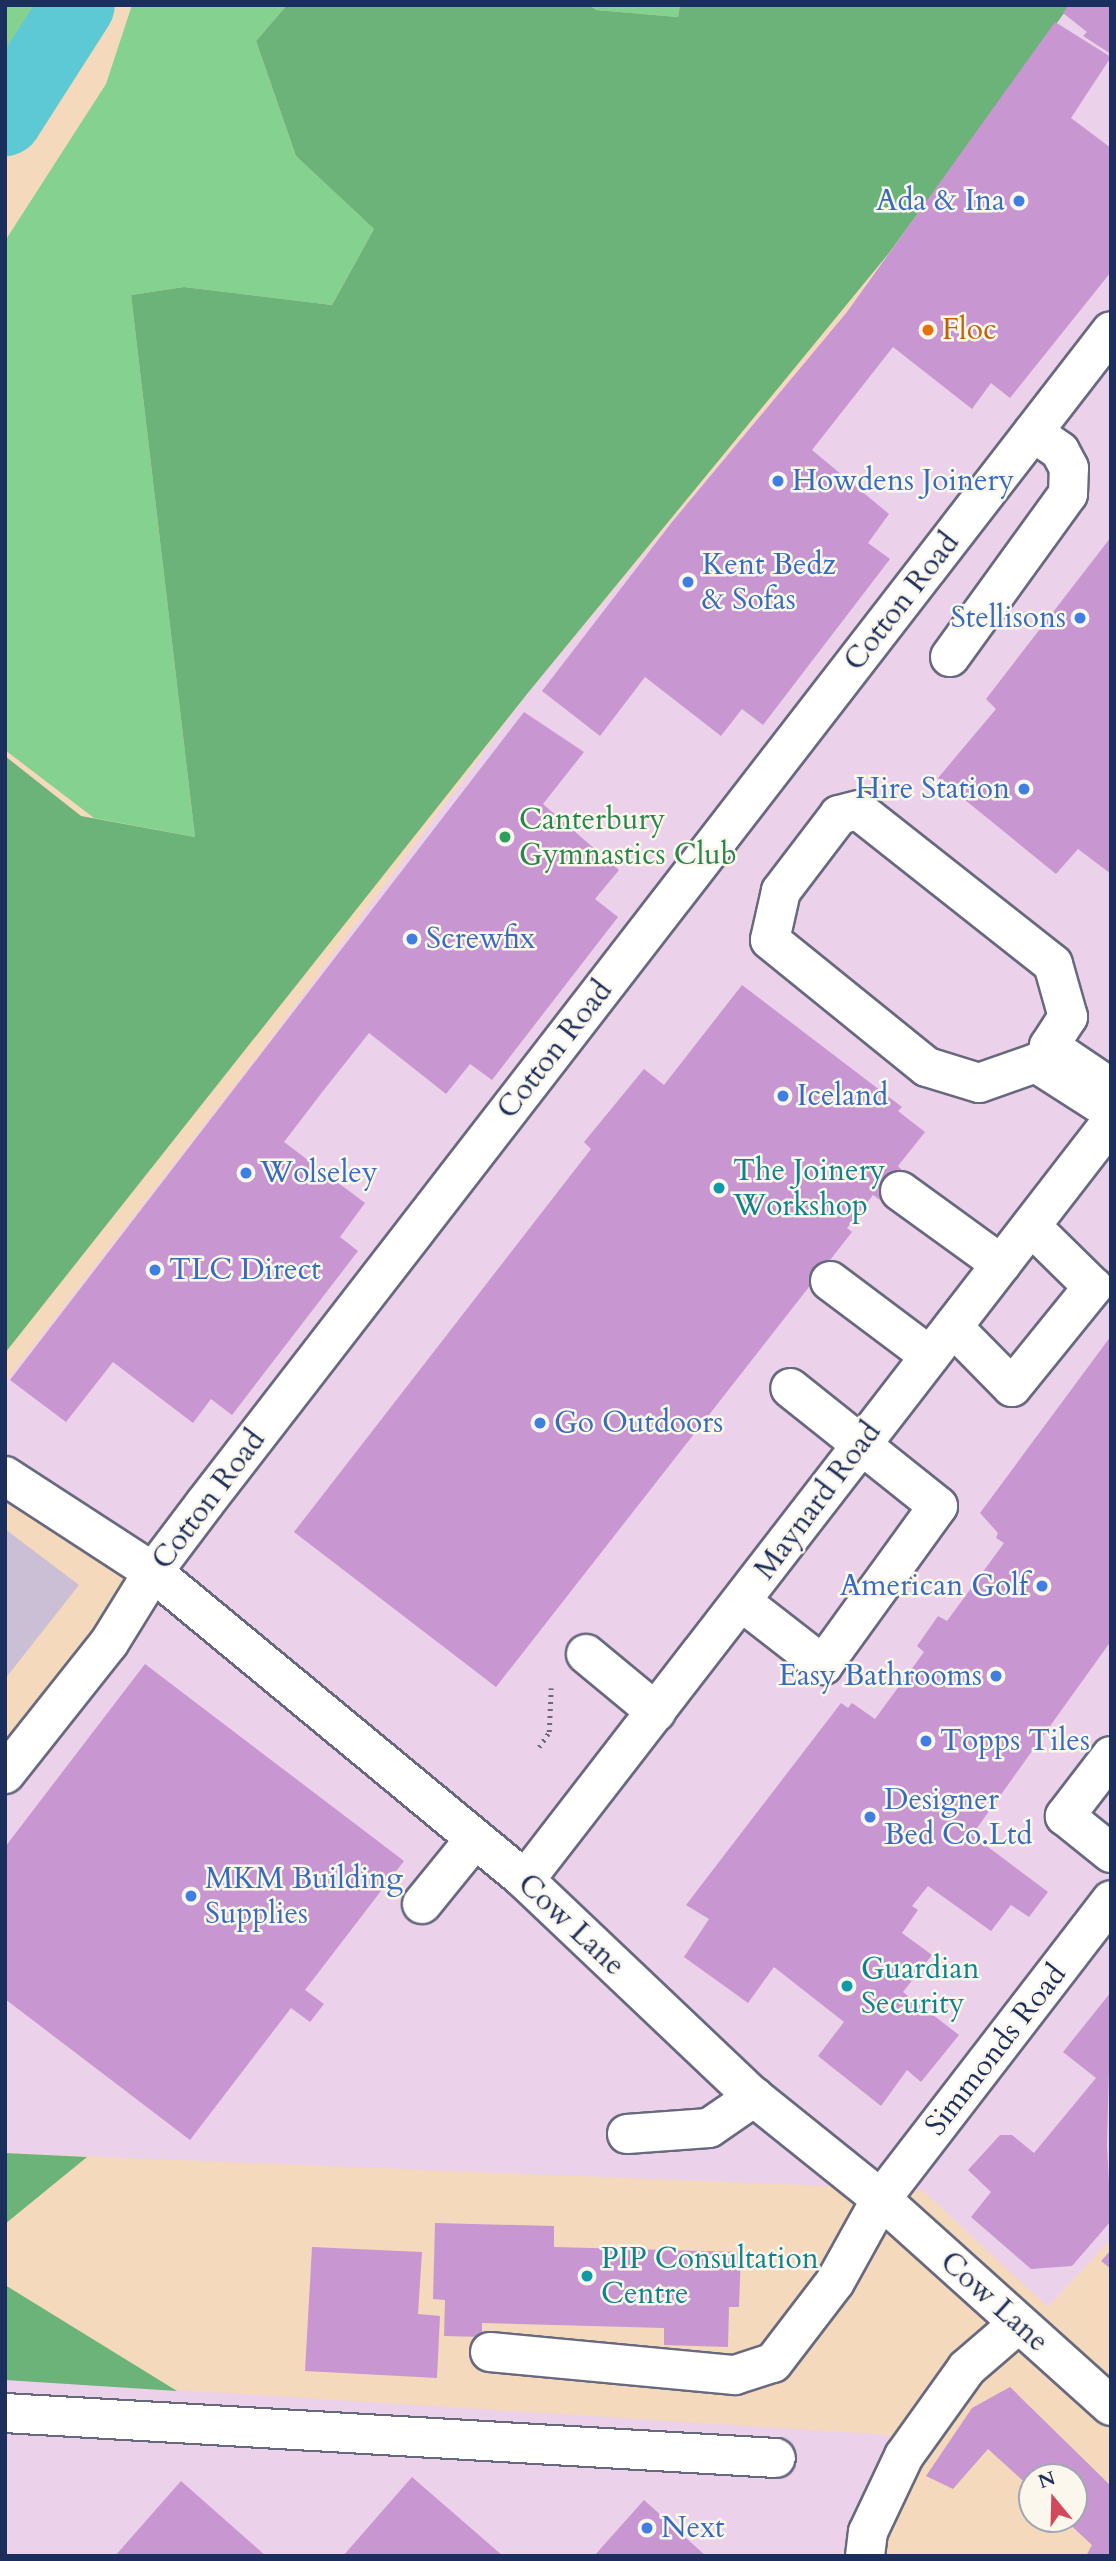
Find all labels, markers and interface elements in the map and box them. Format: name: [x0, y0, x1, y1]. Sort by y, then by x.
place label: Ada & Ina: [876, 183, 1005, 219]
marker: Ada & Ina: [1011, 193, 1027, 209]
place label: Floc: [942, 312, 997, 348]
marker: Floc: [920, 322, 936, 338]
place label: Howdens Joinery: [792, 463, 1014, 499]
marker: Howdens Joinery: [770, 473, 786, 489]
street label: Cotton Road: [837, 526, 967, 678]
place label: Kent Bedz & Sofas: [702, 547, 836, 618]
marker: Kent Bedz & Sofas: [680, 574, 696, 590]
place label: Stellisons: [951, 600, 1066, 636]
marker: Stellisons: [1072, 610, 1088, 626]
place label: Hire Station: [855, 771, 1010, 807]
marker: Hire Station: [1016, 781, 1032, 797]
place label: Canterbury Gymnastics Club: [519, 802, 737, 872]
marker: Canterbury Gymnastics Club: [497, 829, 513, 845]
place label: Screwfix: [426, 921, 535, 957]
marker: Screwfix: [404, 931, 420, 947]
street label: Cotton Road: [490, 974, 620, 1126]
place label: Iceland: [797, 1078, 888, 1114]
marker: Iceland: [775, 1088, 791, 1104]
place label: The Joinery Workshop: [733, 1153, 885, 1224]
place label: Wolseley: [260, 1155, 378, 1191]
marker: Wolseley: [238, 1165, 254, 1181]
marker: The Joinery Workshop: [711, 1180, 727, 1196]
place label: TLC Direct: [169, 1252, 321, 1288]
marker: TLC Direct: [147, 1262, 163, 1278]
place label: Go Outdoors: [554, 1405, 723, 1441]
marker: Go Outdoors: [532, 1415, 548, 1431]
street label: Maynard Road: [747, 1415, 889, 1587]
street label: Cotton Road: [145, 1423, 273, 1577]
place label: American Golf: [840, 1568, 1028, 1604]
marker: American Golf: [1034, 1578, 1050, 1594]
place label: Easy Bathrooms: [779, 1658, 982, 1694]
marker: Easy Bathrooms: [988, 1668, 1004, 1684]
place label: Topps Tiles: [940, 1723, 1090, 1759]
marker: Topps Tiles: [918, 1733, 934, 1749]
place label: Designer Bed Co.Ltd: [884, 1782, 1032, 1853]
marker: Designer Bed Co.Ltd: [862, 1809, 878, 1825]
place label: MKM Building Supplies: [205, 1861, 403, 1932]
street label: Cow Lane: [510, 1866, 632, 1984]
marker: MKM Building Supplies: [183, 1888, 199, 1904]
place label: Guardian Security: [861, 1951, 980, 2022]
street label: Simmonds Road: [918, 1957, 1074, 2143]
marker: Guardian Security: [839, 1978, 855, 1994]
place label: PIP Consultation Centre: [601, 2241, 819, 2312]
street label: Cow Lane: [933, 2244, 1055, 2360]
marker: PIP Consultation Centre: [579, 2268, 595, 2284]
north arrow: [1018, 2463, 1088, 2533]
text: N: [1035, 2465, 1059, 2495]
place label: Next: [661, 2510, 725, 2546]
marker: Next: [639, 2520, 655, 2536]

